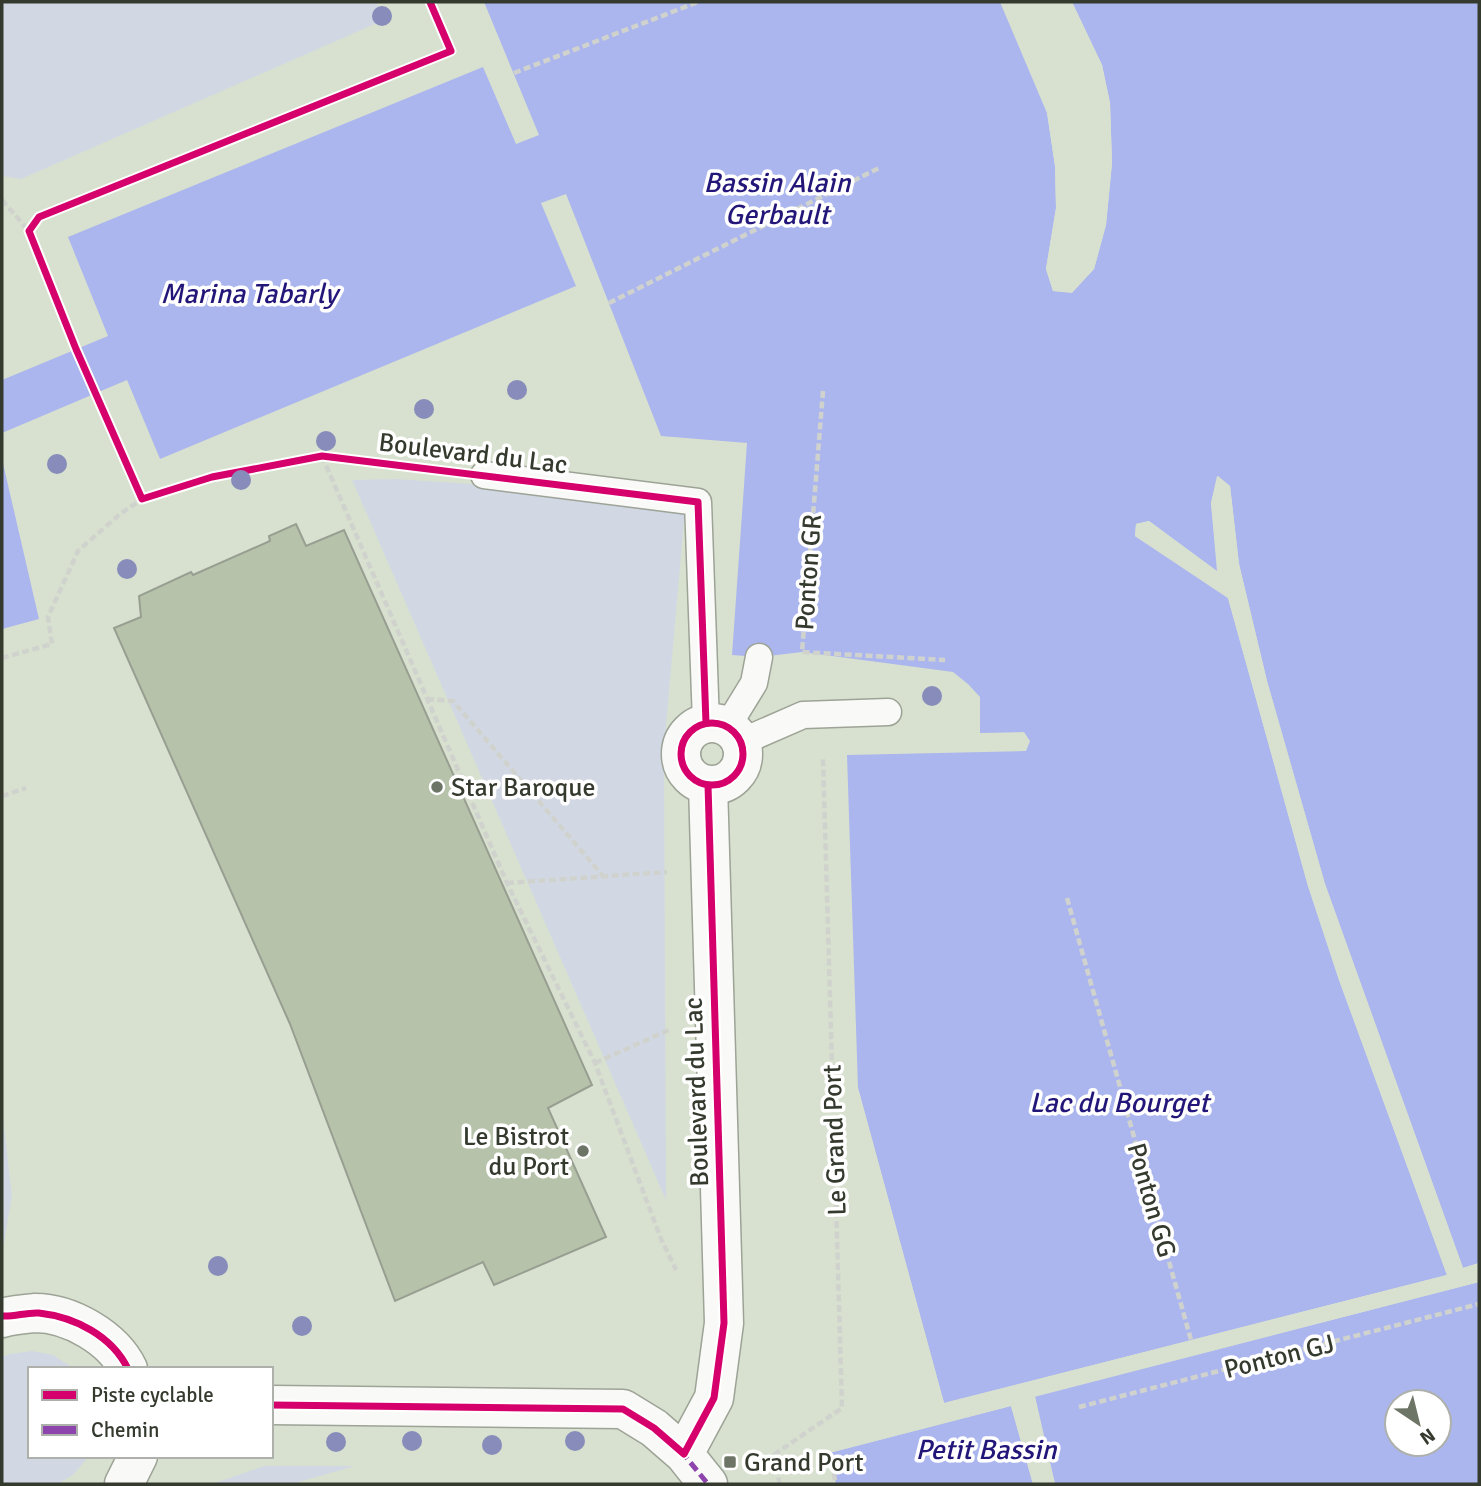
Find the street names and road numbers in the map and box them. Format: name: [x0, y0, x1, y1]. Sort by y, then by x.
street label: Boulevard du Lac: [377, 427, 569, 481]
street label: Ponton GR: [789, 513, 829, 631]
street label: Boulevard du Lac: [678, 997, 716, 1187]
street label: Le Grand Port: [816, 1064, 854, 1216]
street label: Ponton GG: [1119, 1139, 1183, 1261]
street label: Ponton GJ: [1221, 1328, 1338, 1386]

